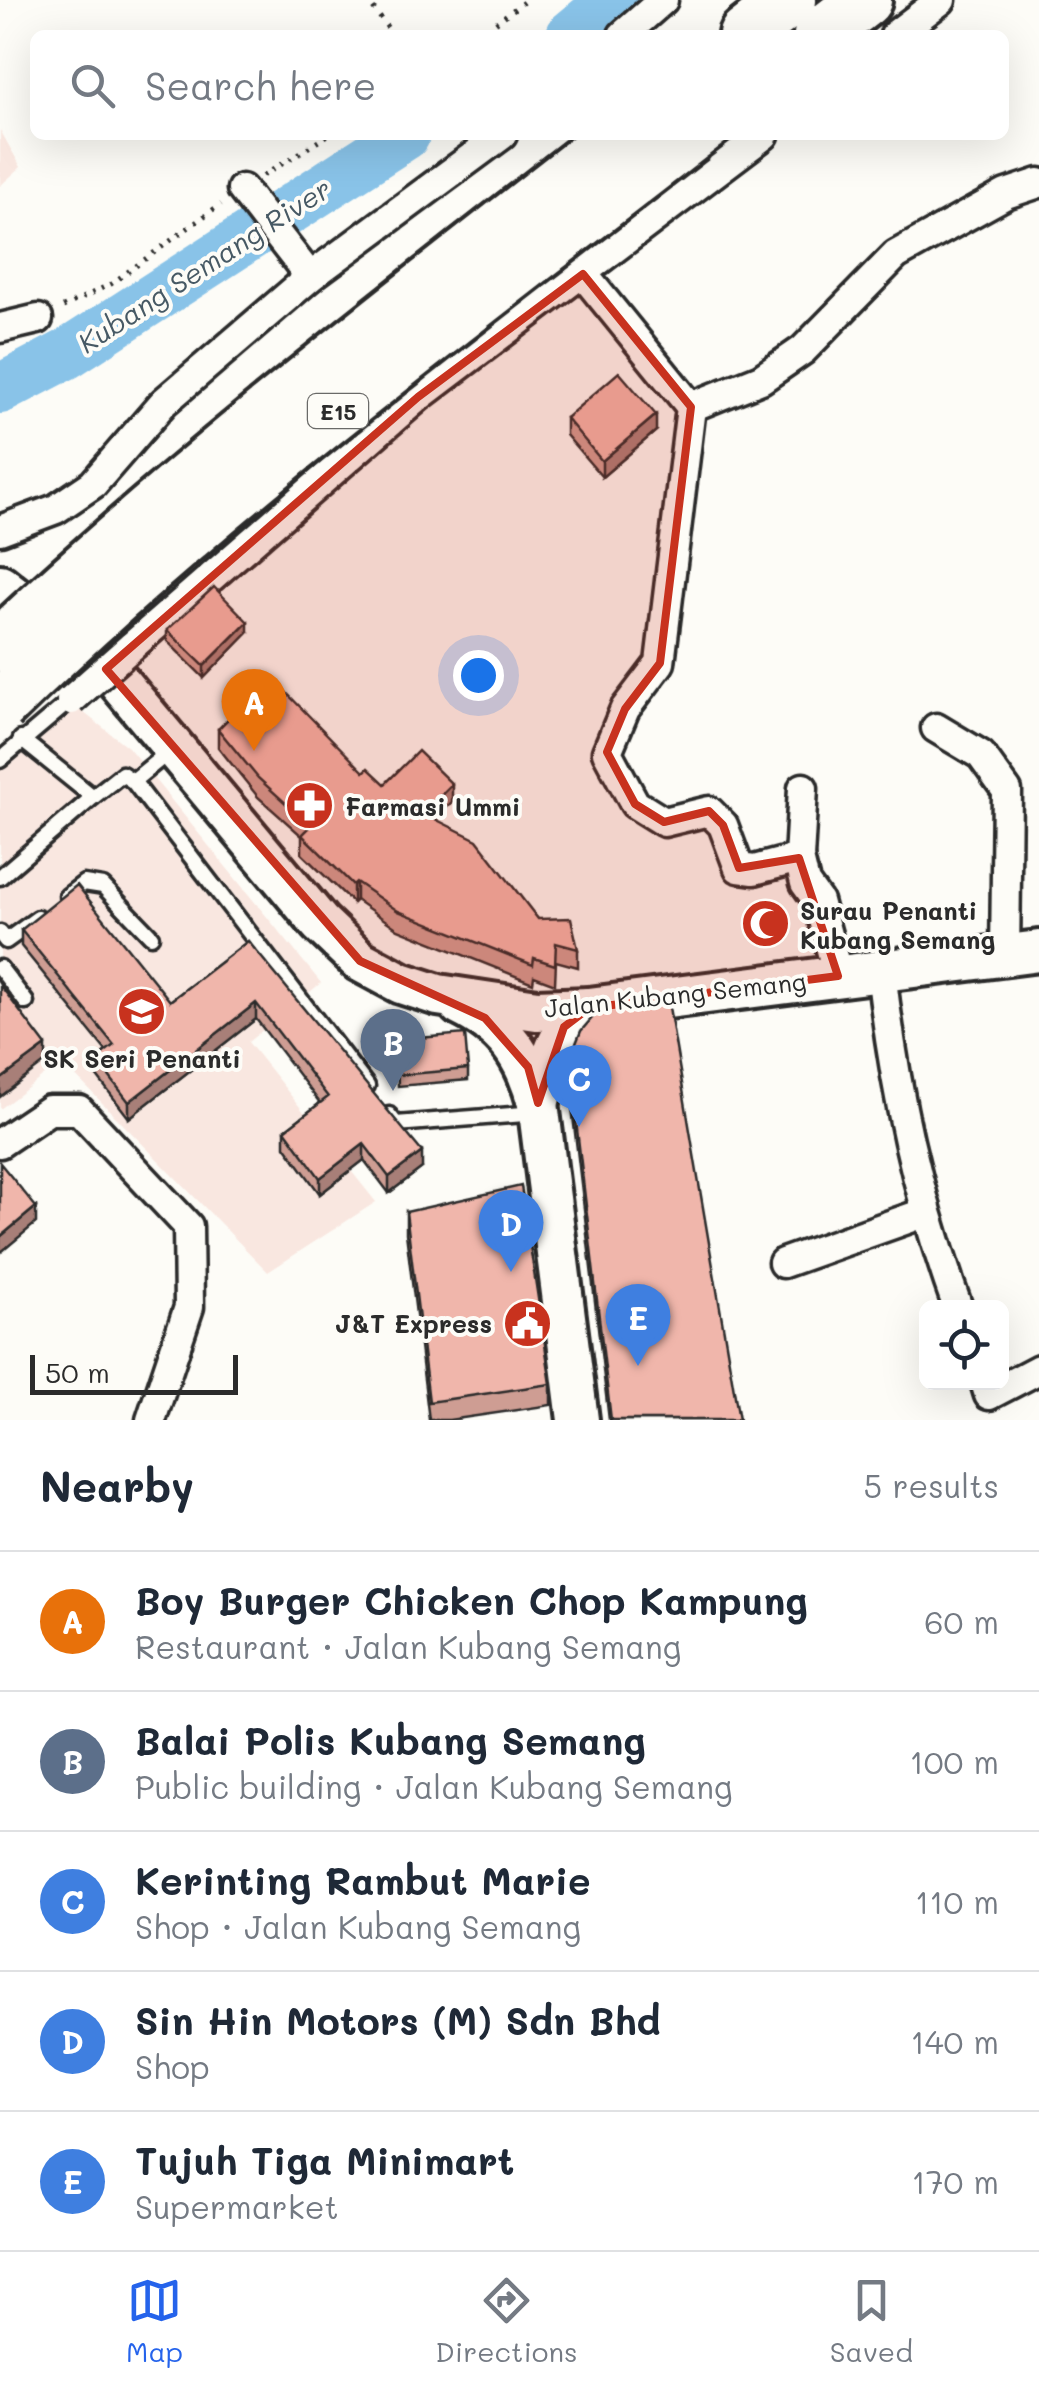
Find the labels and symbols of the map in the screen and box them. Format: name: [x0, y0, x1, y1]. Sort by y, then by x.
water label: Kubang Semang River: [71, 170, 337, 360]
road number: E15: [308, 394, 368, 428]
your location: [453, 650, 504, 701]
pin: A: [222, 668, 286, 751]
pharmacy icon: Farmasi Ummi: [284, 780, 336, 832]
place label: Farmasi Ummi: [345, 790, 520, 822]
place label: Surau Penanti Kubang Semang: [800, 894, 995, 955]
mosque icon: Surau Penanti Kubang Semang: [739, 898, 791, 950]
street label: Jalan Kubang Semang: [542, 964, 808, 1024]
school or university icon: SK Seri Penanti: [116, 986, 168, 1038]
pin: B: [360, 1008, 426, 1091]
place label: SK Seri Penanti: [43, 1042, 241, 1074]
pin: C: [546, 1044, 612, 1127]
pin: D: [478, 1190, 544, 1272]
pin: E: [606, 1284, 670, 1366]
public building icon: J&T Express: [501, 1297, 553, 1349]
place label: J&T Express: [335, 1307, 492, 1339]
scale bar: [30, 1350, 238, 1394]

